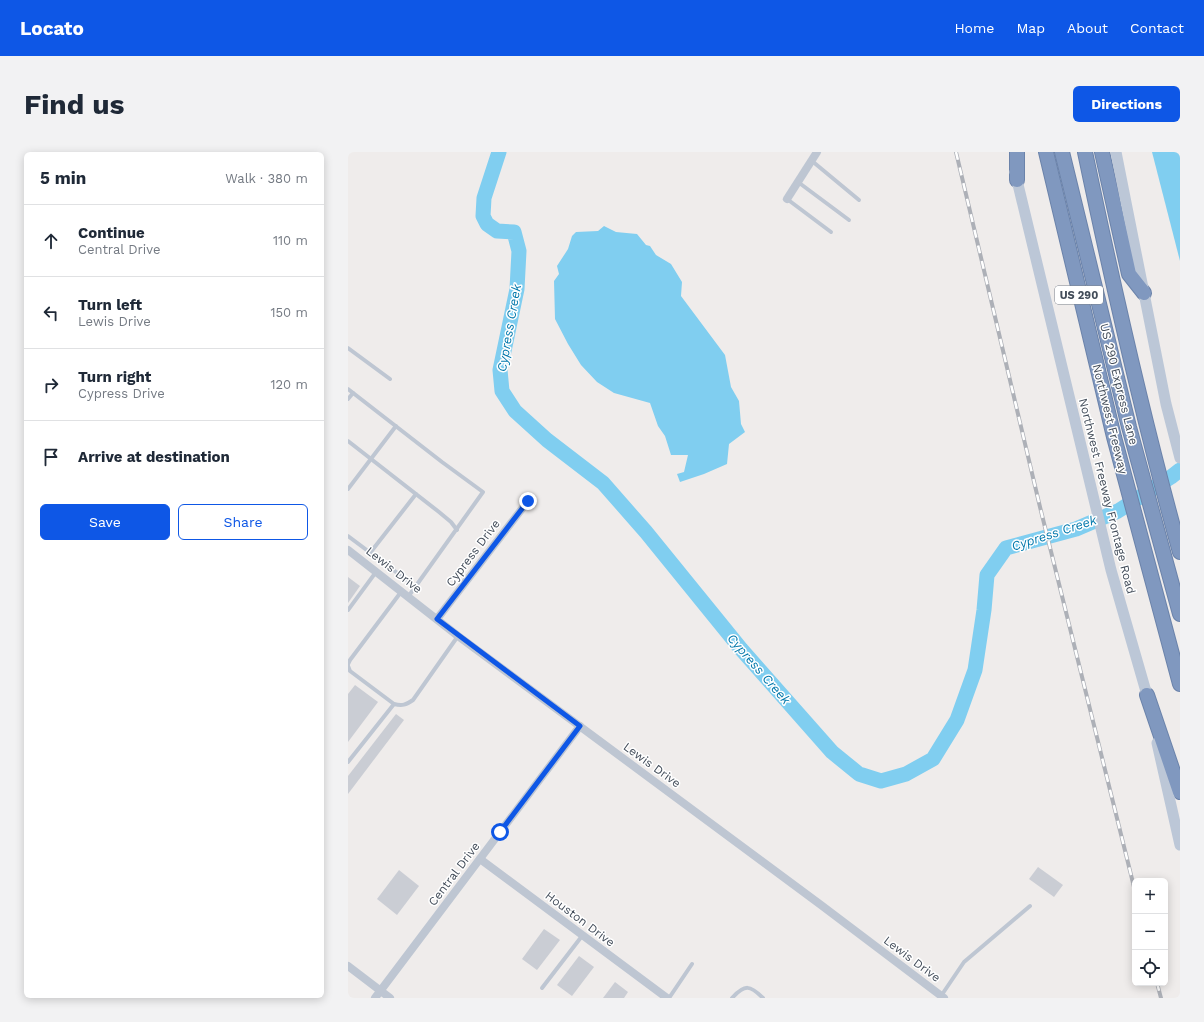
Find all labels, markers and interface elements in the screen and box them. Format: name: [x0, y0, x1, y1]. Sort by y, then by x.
text: Locato: [20, 17, 84, 40]
text: Home: [954, 20, 994, 36]
text: Map: [1016, 20, 1045, 36]
text: About: [1067, 20, 1108, 36]
text: Contact: [1130, 20, 1184, 36]
button: Directions: [1073, 86, 1180, 122]
text: Find us: [24, 88, 124, 121]
text: 5 min: [40, 168, 86, 188]
text: Walk · 380 m: [225, 171, 308, 186]
text: Continue: [78, 224, 145, 242]
icon: ahead: [40, 230, 62, 252]
text: 110 m: [273, 233, 308, 248]
text: Central Drive: [78, 242, 161, 257]
water label: Cypress Creek: [494, 282, 524, 373]
road number: US 290: [1055, 286, 1103, 304]
text: Turn left: [78, 296, 142, 314]
icon: left: [40, 302, 62, 324]
text: 150 m: [270, 305, 308, 320]
text: Lewis Drive: [78, 314, 151, 329]
street label: US 290 Express Lane: [1097, 322, 1141, 446]
street label: Northwest Freeway: [1090, 363, 1131, 476]
text: Turn right: [78, 368, 151, 386]
icon: right: [40, 374, 62, 396]
text: 120 m: [270, 377, 308, 392]
text: Cypress Drive: [78, 386, 165, 401]
street label: Northwest Freeway Frontage Road: [1076, 397, 1138, 595]
icon: arrive: [40, 446, 62, 468]
text: Arrive at destination: [78, 448, 230, 466]
route end: [519, 492, 537, 510]
button: Save: [40, 504, 170, 540]
button: Share: [178, 504, 308, 540]
water label: Cypress Creek: [1009, 512, 1099, 554]
street label: Cypress Drive: [443, 517, 503, 589]
street label: Lewis Drive: [363, 544, 425, 596]
water label: Cypress Creek: [724, 631, 794, 708]
street label: Lewis Drive: [621, 740, 683, 790]
route start: [491, 823, 509, 841]
street label: Central Drive: [425, 839, 483, 909]
map controls: [1132, 878, 1168, 986]
button: +: [1132, 878, 1168, 914]
street label: Houston Drive: [543, 888, 618, 950]
button: −: [1132, 914, 1168, 950]
street label: Lewis Drive: [881, 933, 943, 985]
button: locate: [1132, 950, 1168, 986]

